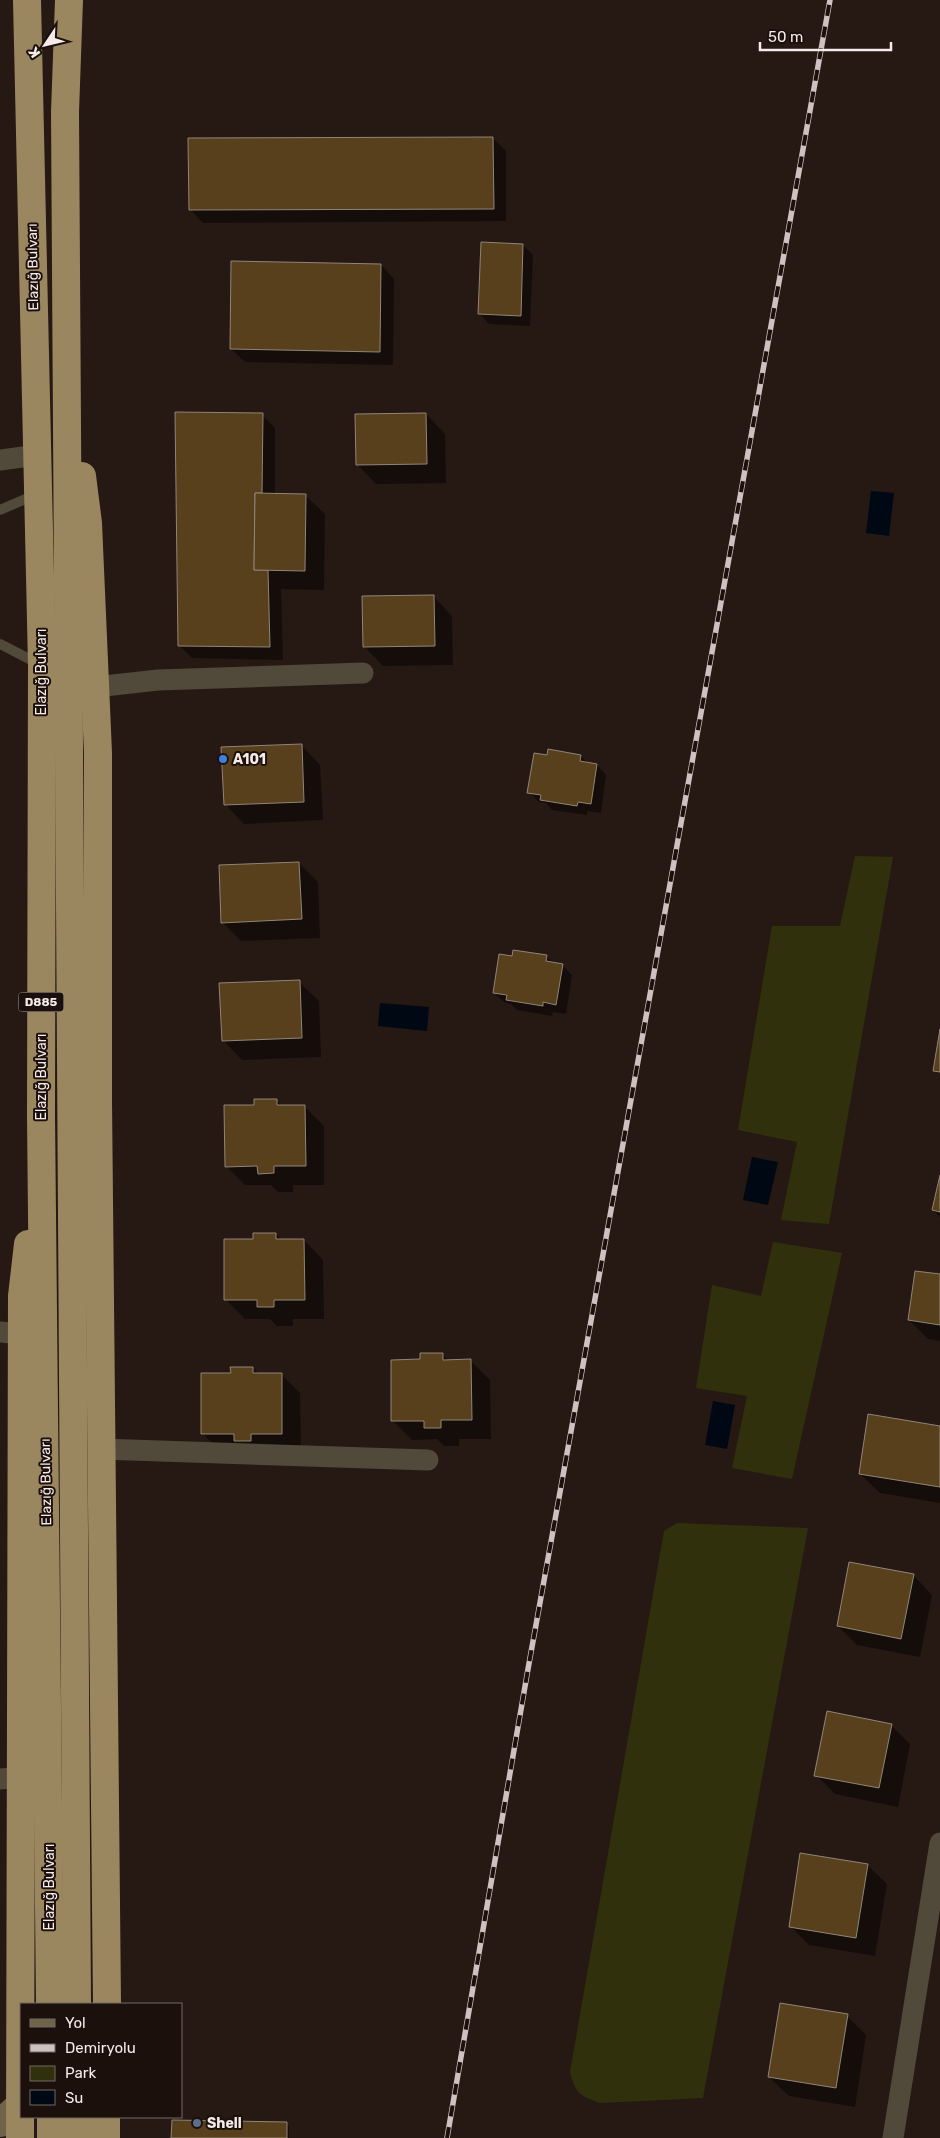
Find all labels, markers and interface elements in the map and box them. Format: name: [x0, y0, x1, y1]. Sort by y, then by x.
north arrow: [20, 20, 70, 70]
scale bar: [760, 20, 891, 52]
text: 50 m: [768, 28, 803, 46]
text: K: [25, 43, 44, 61]
street label: Elazığ Bulvarı: [24, 223, 42, 311]
street label: Elazığ Bulvarı: [33, 628, 50, 716]
place label: A101: [233, 751, 266, 768]
marker: A101: [217, 753, 229, 765]
road number: D885: [18, 992, 64, 1012]
street label: Elazığ Bulvarı: [33, 1033, 50, 1121]
street label: Elazığ Bulvarı: [37, 1438, 55, 1526]
street label: Elazığ Bulvarı: [41, 1843, 58, 1931]
legend: [20, 2003, 182, 2118]
text: Yol: [65, 2014, 86, 2032]
text: Demiryolu: [65, 2039, 136, 2057]
text: Park: [65, 2064, 96, 2082]
text: Su: [65, 2089, 83, 2107]
place label: Shell: [207, 2115, 242, 2132]
marker: Shell: [191, 2117, 203, 2129]

